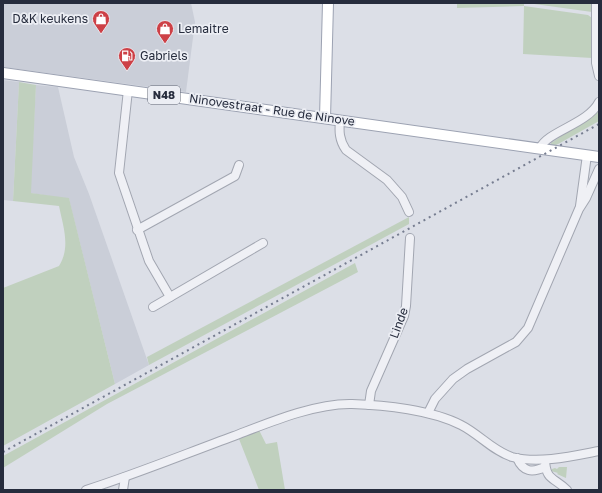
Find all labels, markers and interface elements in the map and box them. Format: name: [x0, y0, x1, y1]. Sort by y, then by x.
shop icon: D&K keukens: [91, 9, 111, 34]
place label: D&K keukens: [12, 11, 88, 26]
shop icon: Lemaitre: [155, 19, 175, 44]
place label: Lemaitre: [178, 21, 229, 36]
fuel station icon: Gabriels: [117, 46, 137, 71]
place label: Gabriels: [140, 48, 188, 63]
road number: N48: [148, 86, 180, 104]
street label: Ninovestraat - Rue de Ninove: [188, 90, 356, 129]
street label: Linde: [386, 305, 411, 340]

